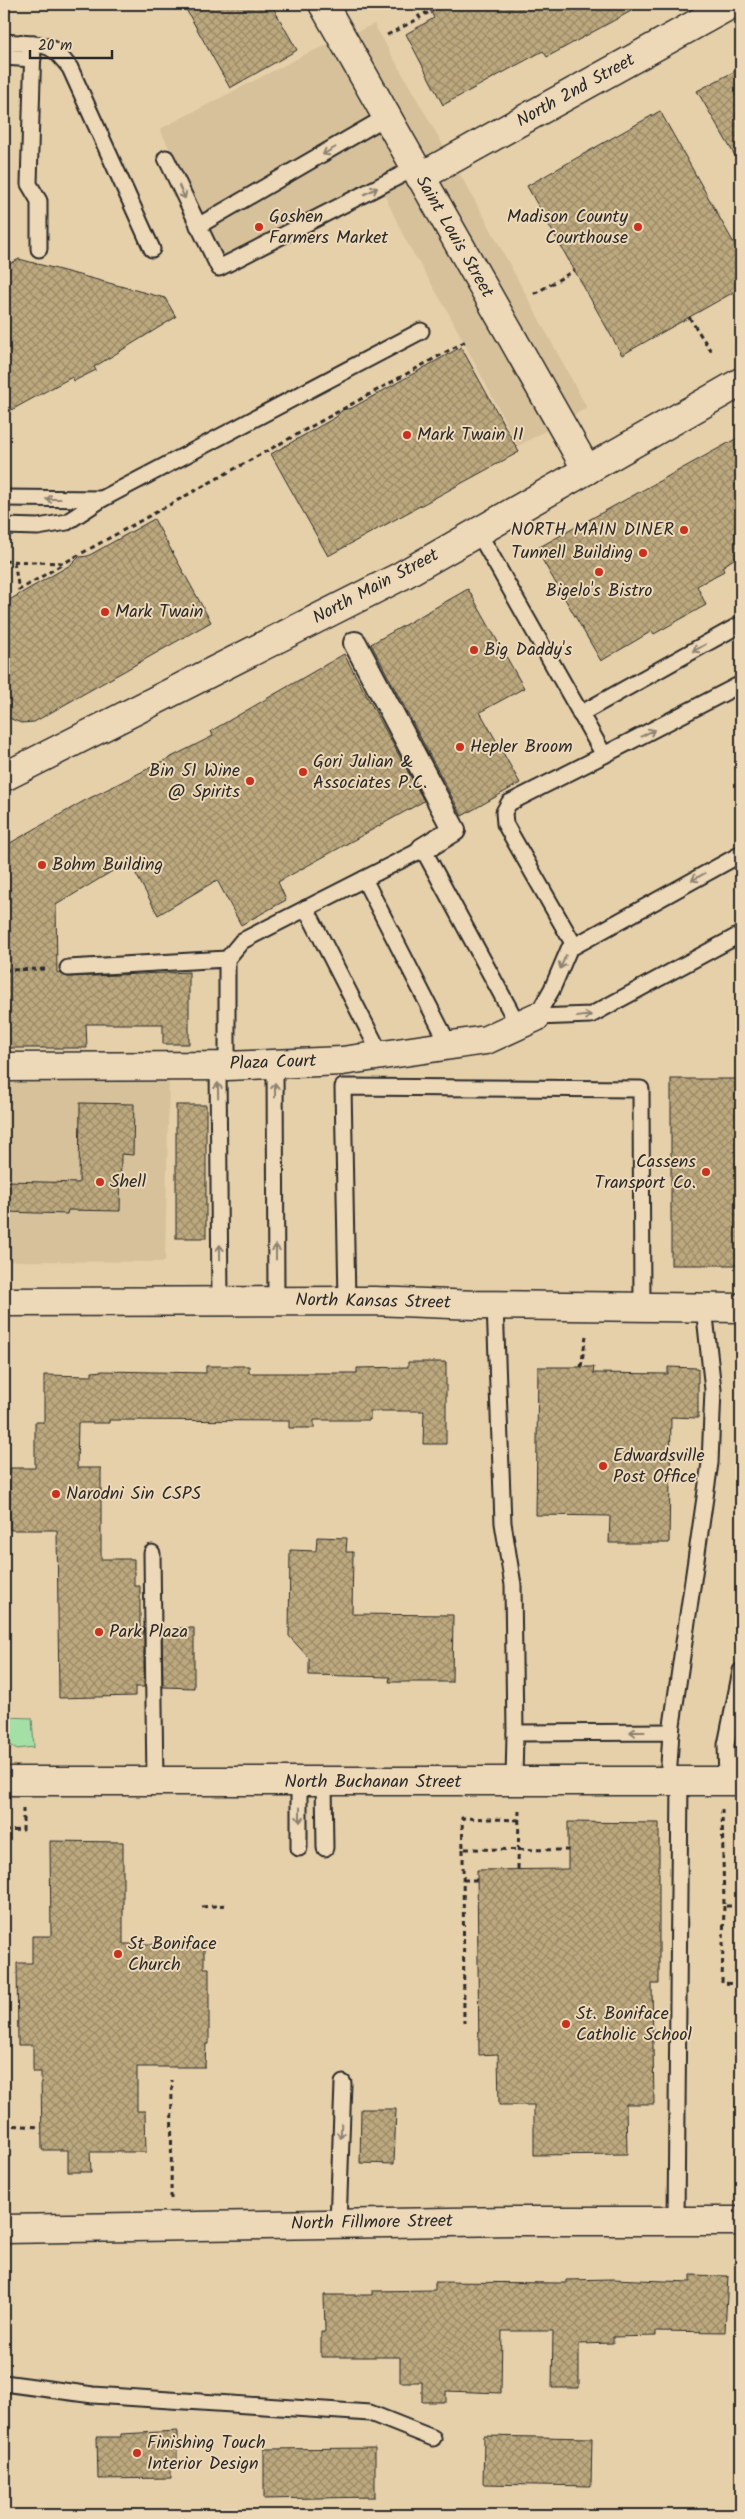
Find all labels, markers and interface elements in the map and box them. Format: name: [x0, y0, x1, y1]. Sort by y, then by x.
scale bar: [30, 28, 112, 60]
text: 20 m: [38, 34, 72, 58]
street label: North 2nd Street: [511, 46, 642, 136]
one-way arrow: [323, 147, 337, 157]
street label: Saint Louis Street: [407, 170, 501, 305]
one-way arrow: [178, 184, 187, 199]
one-way arrow: [364, 185, 379, 195]
place label: Goshen Farmers Market: [269, 203, 389, 253]
place label: Madison County Courthouse: [507, 203, 629, 253]
marker: Goshen Farmers Market: [253, 221, 265, 233]
marker: Madison County Courthouse: [632, 221, 644, 233]
place label: Mark Twain II: [417, 421, 524, 450]
marker: Mark Twain II: [401, 429, 413, 441]
one-way arrow: [45, 494, 61, 503]
place label: NORTH MAIN DINER: [511, 516, 674, 545]
marker: NORTH MAIN DINER: [678, 524, 690, 536]
place label: Tunnell Building: [511, 539, 633, 568]
street label: North Main Street: [308, 541, 445, 633]
marker: Tunnell Building: [637, 547, 649, 559]
marker: Bigelo's Bistro: [593, 566, 605, 578]
place label: Bigelo's Bistro: [546, 577, 652, 606]
place label: Mark Twain: [115, 598, 203, 627]
marker: Mark Twain: [99, 606, 111, 618]
place label: Big Daddy's: [484, 636, 573, 665]
one-way arrow: [692, 643, 706, 653]
marker: Big Daddy's: [468, 644, 480, 656]
one-way arrow: [640, 728, 655, 738]
place label: Hepler Broom: [470, 733, 573, 762]
marker: Hepler Broom: [454, 741, 466, 753]
place label: Gori Julian & Associates P.C.: [313, 748, 427, 798]
place label: Bin 51 Wine @ Spirits: [149, 757, 240, 807]
marker: Gori Julian & Associates P.C.: [297, 766, 309, 778]
marker: Bin 51 Wine @ Spirits: [244, 775, 256, 787]
place label: Bohm Building: [52, 851, 163, 880]
marker: Bohm Building: [36, 859, 48, 871]
one-way arrow: [692, 873, 706, 883]
one-way arrow: [558, 954, 568, 969]
one-way arrow: [576, 1011, 592, 1021]
street label: Plaza Court: [229, 1047, 318, 1079]
one-way arrow: [213, 1082, 223, 1098]
one-way arrow: [270, 1082, 280, 1098]
place label: Cassens Transport Co.: [595, 1148, 696, 1198]
marker: Cassens Transport Co.: [700, 1166, 712, 1178]
place label: Shell: [110, 1168, 147, 1197]
marker: Shell: [94, 1176, 106, 1188]
one-way arrow: [215, 1245, 225, 1261]
one-way arrow: [271, 1245, 281, 1261]
street label: North Kansas Street: [295, 1286, 452, 1318]
place label: Edwardsville Post Office: [613, 1442, 704, 1492]
marker: Edwardsville Post Office: [597, 1460, 609, 1472]
place label: Narodni Sin CSPS: [66, 1480, 202, 1509]
marker: Narodni Sin CSPS: [50, 1488, 62, 1500]
place label: Park Plaza: [109, 1618, 188, 1647]
marker: Park Plaza: [93, 1626, 105, 1638]
one-way arrow: [629, 1728, 645, 1737]
street label: North Buchanan Street: [285, 1768, 462, 1797]
one-way arrow: [295, 1806, 305, 1823]
place label: St Boniface Church: [128, 1930, 217, 1980]
marker: St Boniface Church: [112, 1948, 124, 1960]
place label: St. Boniface Catholic School: [576, 2000, 692, 2050]
marker: St. Boniface Catholic School: [560, 2018, 572, 2030]
one-way arrow: [337, 2123, 346, 2139]
street label: North Fillmore Street: [291, 2207, 454, 2239]
place label: Finishing Touch Interior Design: [147, 2429, 266, 2479]
marker: Finishing Touch Interior Design: [131, 2447, 143, 2459]

